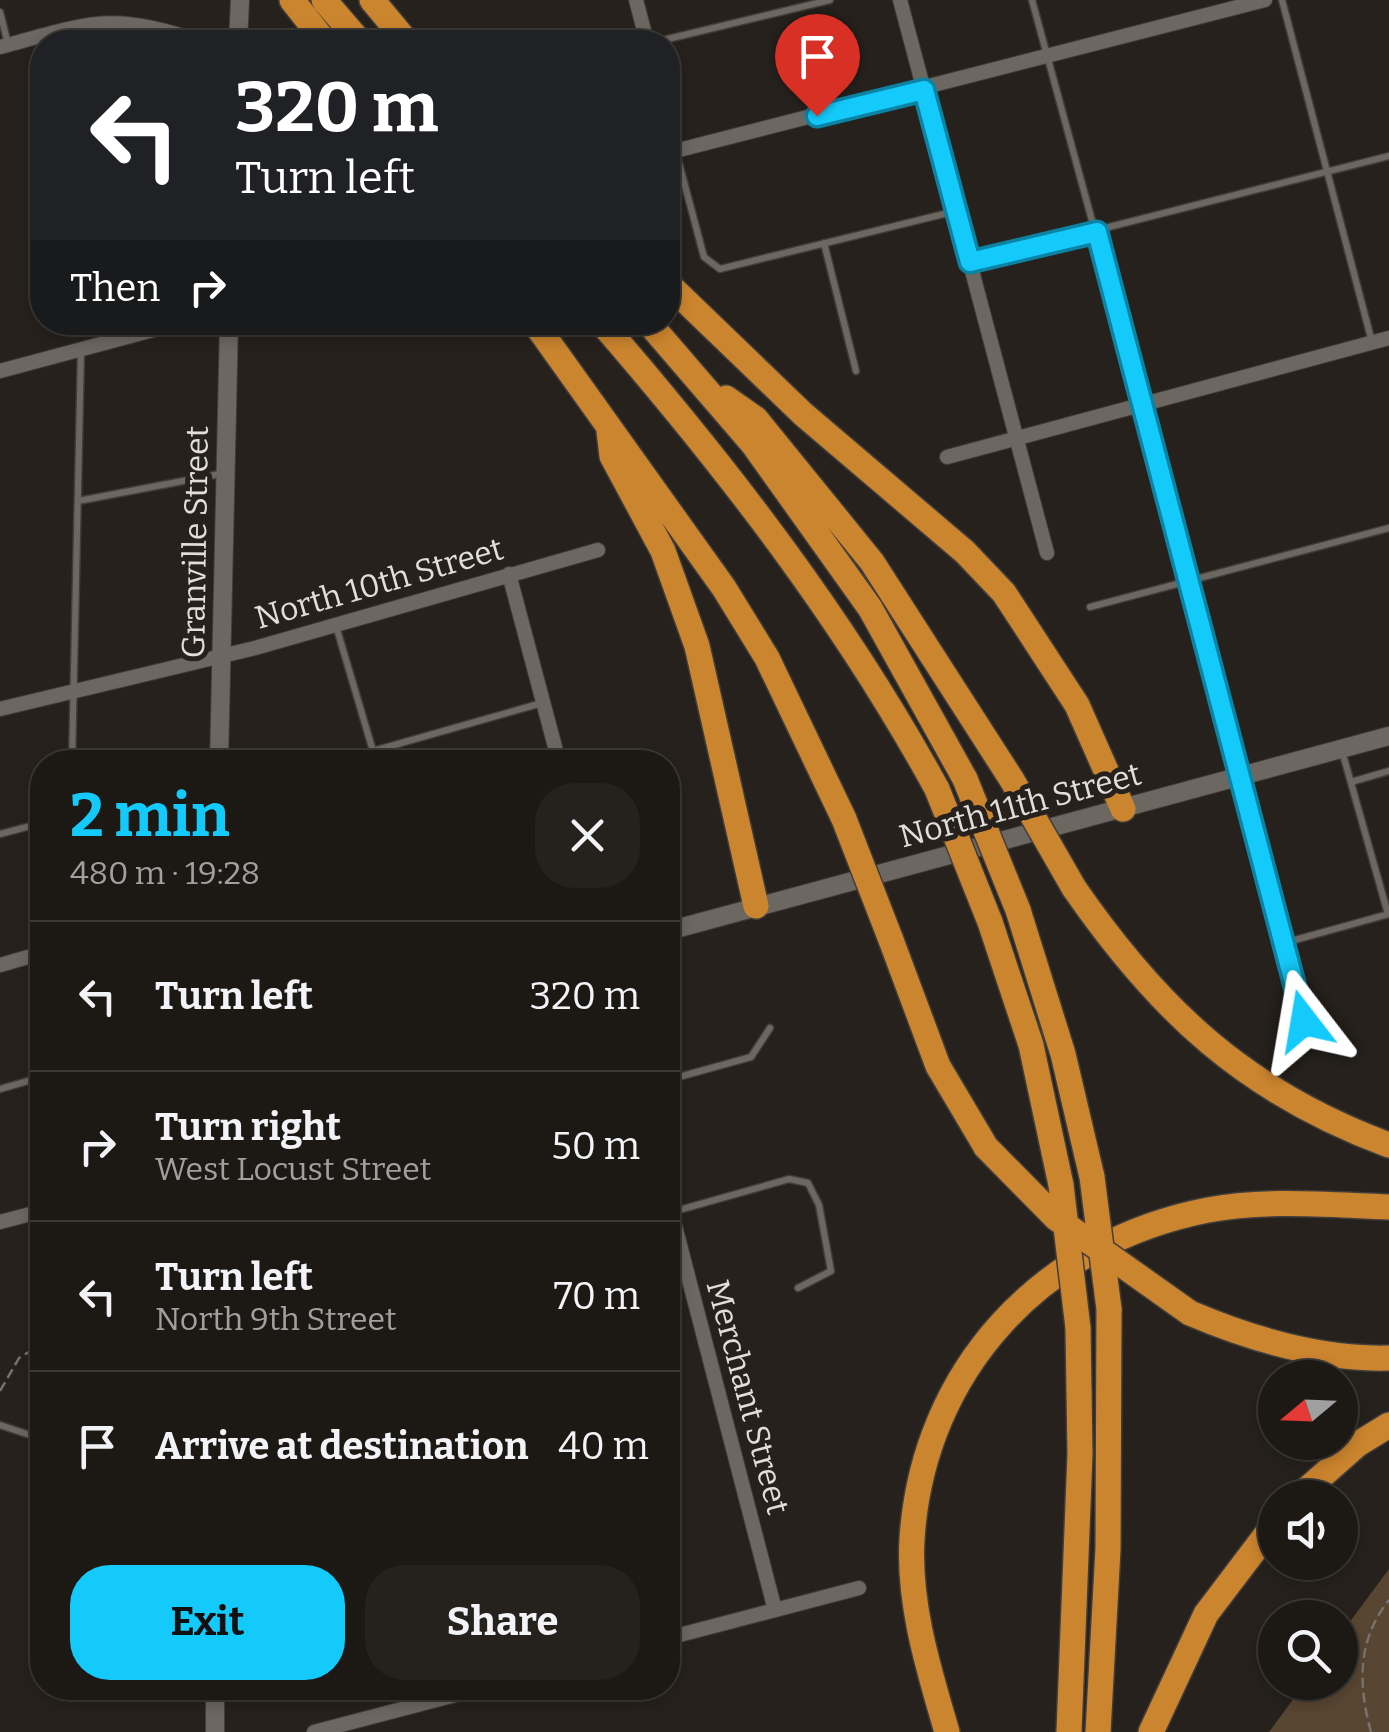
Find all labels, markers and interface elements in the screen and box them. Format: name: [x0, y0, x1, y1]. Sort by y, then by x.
pin: [775, 14, 860, 117]
icon: arrive: [790, 29, 845, 84]
text: 320 m: [235, 66, 439, 150]
icon: left: [70, 70, 200, 200]
text: Turn left: [235, 151, 415, 205]
icon: right: [180, 260, 235, 315]
text: Then: [70, 265, 160, 311]
street label: Granville Street: [174, 425, 216, 659]
street label: North 10th Street: [251, 529, 508, 637]
street label: North 11th Street: [895, 754, 1145, 856]
text: 2 min: [70, 780, 230, 852]
button: close: [535, 783, 640, 888]
text: 480 m · 19:28: [70, 854, 260, 892]
icon: left: [70, 969, 125, 1024]
position arrow: [1252, 969, 1356, 1073]
text: Turn left: [155, 973, 313, 1019]
text: 320 m: [529, 973, 640, 1019]
text: Turn right: [155, 1104, 341, 1150]
icon: right: [70, 1119, 125, 1174]
text: 50 m: [551, 1123, 640, 1169]
text: West Locust Street: [155, 1150, 431, 1188]
text: Turn left: [155, 1254, 313, 1300]
icon: left: [70, 1269, 125, 1324]
text: 70 m: [553, 1273, 640, 1319]
street label: Merchant Street: [698, 1276, 798, 1519]
text: North 9th Street: [155, 1300, 397, 1338]
north arrow: [1258, 1360, 1358, 1460]
map controls: [1258, 1360, 1358, 1700]
icon: arrive: [70, 1419, 125, 1474]
text: Arrive at destination: [155, 1423, 528, 1469]
text: 40 m: [558, 1423, 649, 1469]
button: sound: [1258, 1480, 1358, 1580]
button: Exit: [70, 1565, 345, 1680]
button: Share: [365, 1565, 640, 1680]
button: search: [1258, 1600, 1358, 1700]

